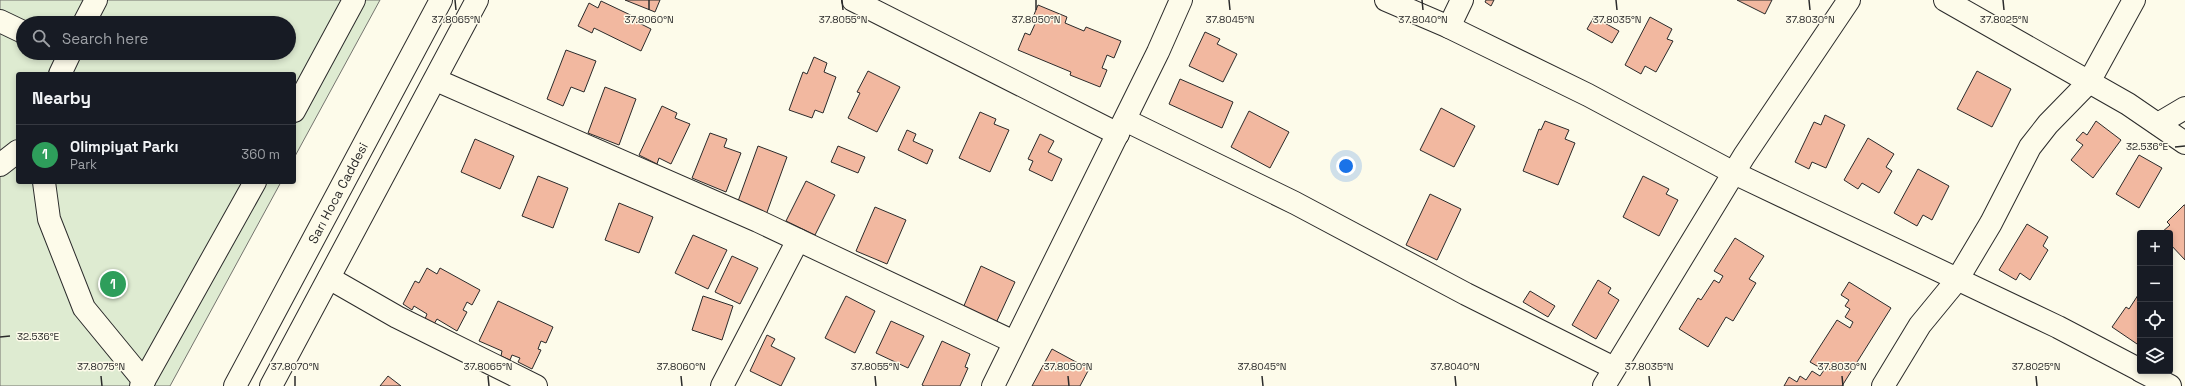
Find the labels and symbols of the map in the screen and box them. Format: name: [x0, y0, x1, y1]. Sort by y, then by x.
text: 37.8065°N: [432, 13, 480, 26]
text: 37.8060°N: [624, 13, 674, 26]
text: 37.8055°N: [819, 13, 867, 26]
text: 37.8050°N: [1011, 13, 1061, 26]
text: 37.8045°N: [1206, 13, 1254, 26]
text: 37.8040°N: [1398, 13, 1448, 26]
text: 37.8035°N: [1593, 13, 1641, 26]
text: 37.8030°N: [1785, 13, 1835, 26]
text: 37.8025°N: [1980, 13, 2028, 26]
street label: Sarı Hoca Caddesi: [304, 139, 372, 247]
text: 32.536°E: [2126, 140, 2168, 153]
your location: [1336, 156, 1356, 176]
pin: 1: [100, 269, 126, 299]
text: 32.536°E: [17, 330, 59, 343]
text: 37.8075°N: [77, 360, 125, 373]
text: 37.8070°N: [271, 360, 319, 373]
text: 37.8065°N: [464, 360, 512, 373]
text: 37.8060°N: [656, 360, 706, 373]
text: 37.8055°N: [851, 360, 899, 373]
text: 37.8050°N: [1043, 360, 1093, 373]
text: 37.8045°N: [1238, 360, 1286, 373]
text: 37.8040°N: [1430, 360, 1480, 373]
text: 37.8035°N: [1625, 360, 1673, 373]
text: 37.8030°N: [1817, 360, 1867, 373]
text: 37.8025°N: [2012, 360, 2060, 373]

